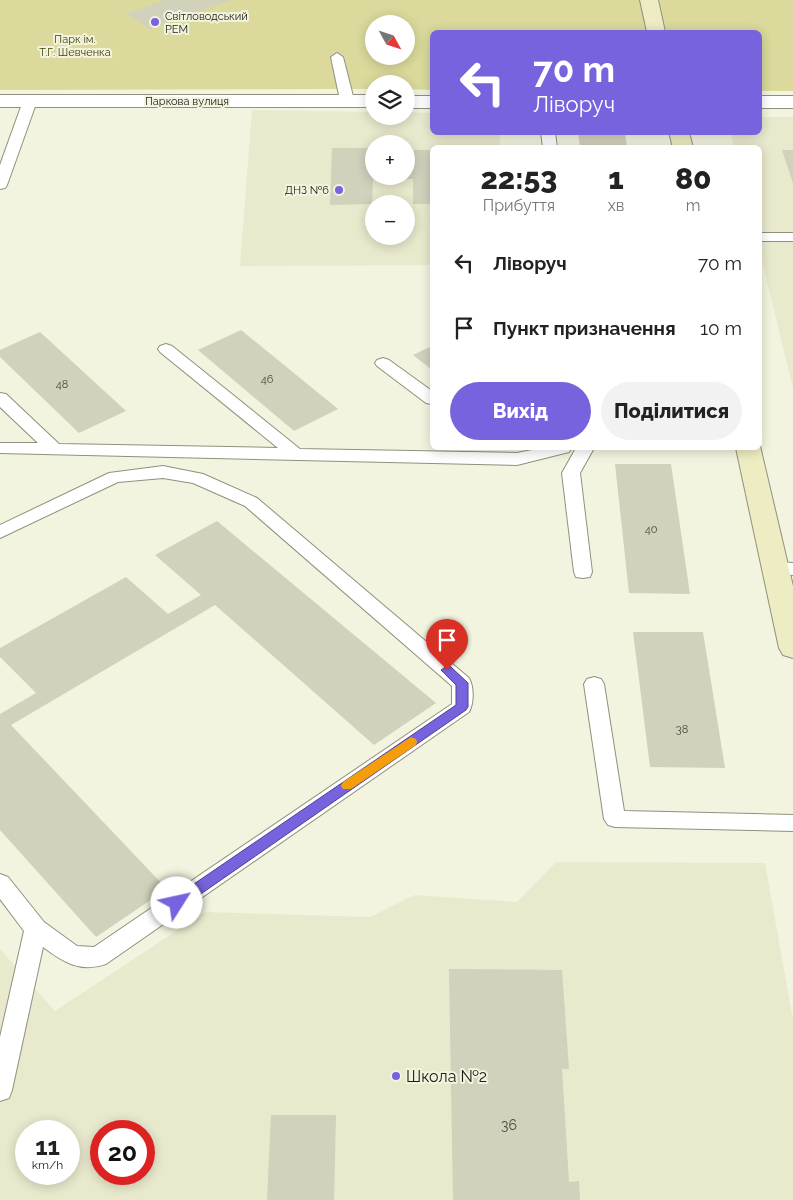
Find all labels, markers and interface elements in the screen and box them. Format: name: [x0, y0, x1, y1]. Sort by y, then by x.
place label: Світловодський РЕМ: [165, 10, 248, 36]
north arrow: [365, 15, 415, 65]
map controls: [365, 15, 415, 245]
marker: Світловодський РЕМ: [149, 16, 161, 28]
park label: Парк ім. Т.Г. Шевченка: [39, 33, 111, 59]
text: 70 m: [533, 49, 615, 90]
icon: left: [450, 50, 515, 115]
button: layers: [365, 75, 415, 125]
text: Ліворуч: [533, 91, 615, 117]
street label: Паркова вулиця: [145, 95, 229, 108]
button: +: [365, 135, 415, 185]
text: 22:53: [480, 161, 557, 196]
text: 1: [608, 161, 624, 196]
text: 80: [675, 161, 712, 196]
place label: ДНЗ №6: [285, 184, 329, 197]
marker: ДНЗ №6: [333, 184, 345, 196]
button: −: [365, 195, 415, 245]
text: Прибуття: [483, 196, 555, 215]
text: хв: [608, 196, 624, 215]
text: m: [686, 196, 701, 215]
icon: left: [450, 249, 478, 277]
text: Ліворуч: [493, 252, 567, 274]
text: 70 m: [698, 252, 742, 274]
icon: arrive: [450, 314, 478, 342]
text: Пункт призначення: [493, 317, 676, 339]
text: 10 m: [700, 317, 742, 339]
house number: 46: [261, 373, 274, 386]
house number: 48: [56, 378, 68, 391]
button: Вихід: [450, 382, 591, 440]
button: Поділитися: [601, 382, 742, 440]
house number: 40: [645, 523, 658, 536]
pin: [426, 619, 468, 670]
icon: arrive: [433, 626, 461, 654]
house number: 38: [676, 723, 688, 736]
position arrow: [150, 876, 202, 928]
place label: Школа №2: [406, 1067, 487, 1086]
marker: Школа №2: [390, 1070, 402, 1082]
house number: 36: [501, 1117, 517, 1133]
speed limit sign: 20: [90, 1120, 155, 1185]
text: 11: [35, 1131, 60, 1161]
text: km/h: [32, 1158, 63, 1172]

